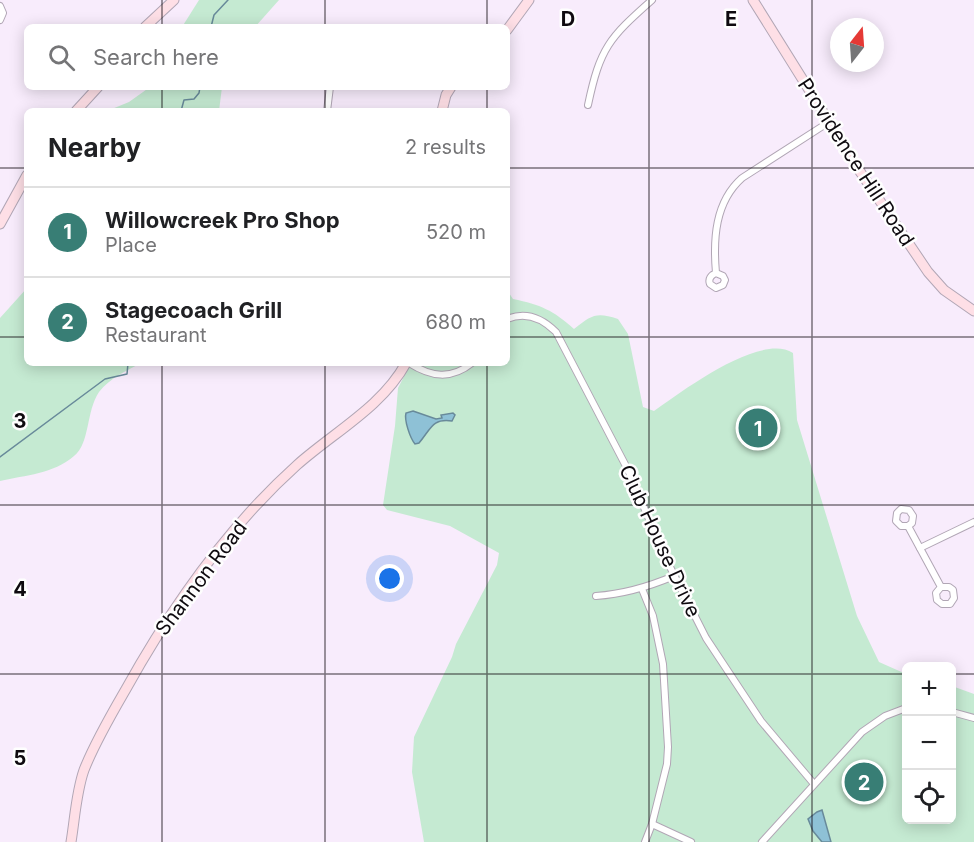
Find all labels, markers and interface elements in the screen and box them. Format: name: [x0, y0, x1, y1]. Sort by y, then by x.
text: D: [561, 7, 575, 31]
text: E: [725, 7, 737, 31]
north arrow: [830, 18, 884, 72]
search box: [24, 24, 510, 90]
icon: search: [45, 41, 78, 74]
text: Search here: [93, 44, 219, 70]
street label: Providence Hill Road: [793, 74, 919, 250]
text: Nearby: [48, 132, 141, 163]
text: 2 results: [405, 135, 486, 159]
text: Willowcreek Pro Shop: [105, 207, 340, 233]
text: 1: [63, 220, 72, 244]
text: 520 m: [426, 220, 486, 244]
text: Place: [105, 233, 157, 257]
text: Stagecoach Grill: [105, 297, 282, 323]
text: 2: [61, 310, 74, 334]
text: 680 m: [425, 310, 486, 334]
text: Restaurant: [105, 323, 207, 347]
pin: 1: [738, 406, 777, 450]
text: 3: [14, 409, 26, 433]
street label: Club House Drive: [614, 461, 706, 621]
street label: Shannon Road: [150, 516, 252, 640]
your location: [375, 564, 404, 593]
text: 4: [13, 577, 27, 601]
map controls: [902, 662, 956, 824]
button: +: [902, 662, 956, 716]
button: −: [902, 716, 956, 770]
text: 5: [14, 746, 26, 770]
pin: 2: [844, 760, 884, 804]
button: locate: [902, 770, 956, 824]

